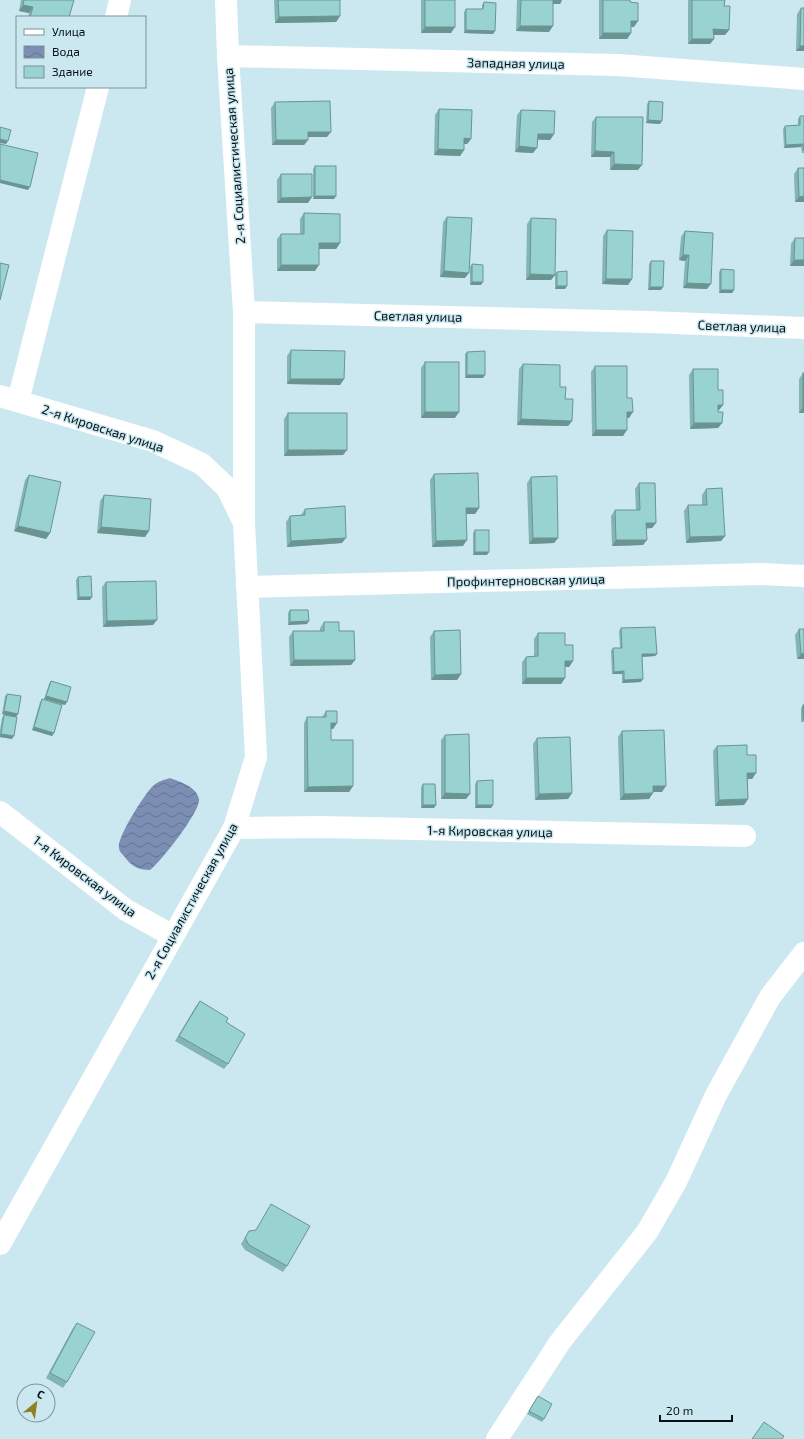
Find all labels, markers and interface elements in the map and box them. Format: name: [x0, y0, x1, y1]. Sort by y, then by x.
legend: [16, 16, 146, 88]
text: Улица: [52, 24, 85, 38]
text: Вода: [52, 44, 80, 58]
street label: Западная улица: [467, 54, 565, 72]
text: Здание: [52, 64, 93, 78]
street label: 2-я Социалистическая улица: [220, 67, 248, 245]
street label: Светлая улица: [374, 307, 462, 325]
street label: Светлая улица: [698, 316, 786, 336]
street label: 2-я Кировская улица: [40, 401, 166, 455]
street label: Профинтерновская улица: [447, 571, 605, 589]
street label: 2-я Социалистическая улица: [141, 820, 241, 982]
street label: 1-я Кировская улица: [427, 822, 553, 840]
street label: 1-я Кировская улица: [30, 832, 140, 920]
north arrow: [16, 1383, 56, 1423]
text: С: [35, 1387, 48, 1401]
scale bar: [660, 1397, 732, 1423]
text: 20 m: [666, 1403, 693, 1417]

